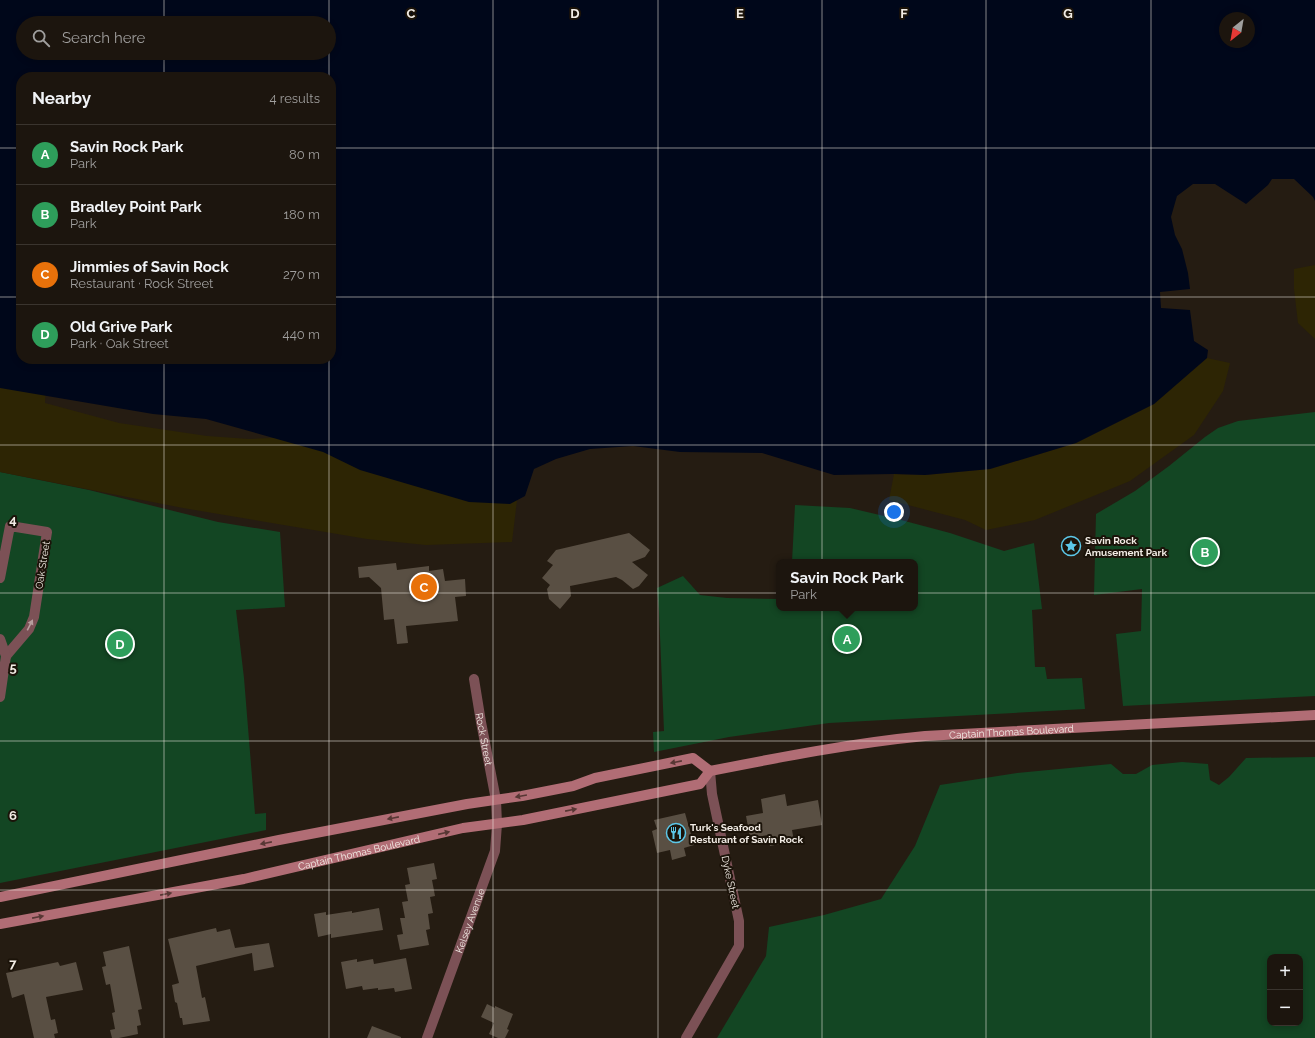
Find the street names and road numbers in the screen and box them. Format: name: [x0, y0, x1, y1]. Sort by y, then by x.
street label: Oak Street: [33, 540, 52, 590]
street label: Rock Street: [474, 712, 494, 767]
street label: Captain Thomas Boulevard: [949, 723, 1074, 741]
street label: Captain Thomas Boulevard: [297, 833, 421, 872]
street label: Dyke Street: [720, 855, 742, 910]
street label: Kelsey Avenue: [453, 887, 487, 954]

